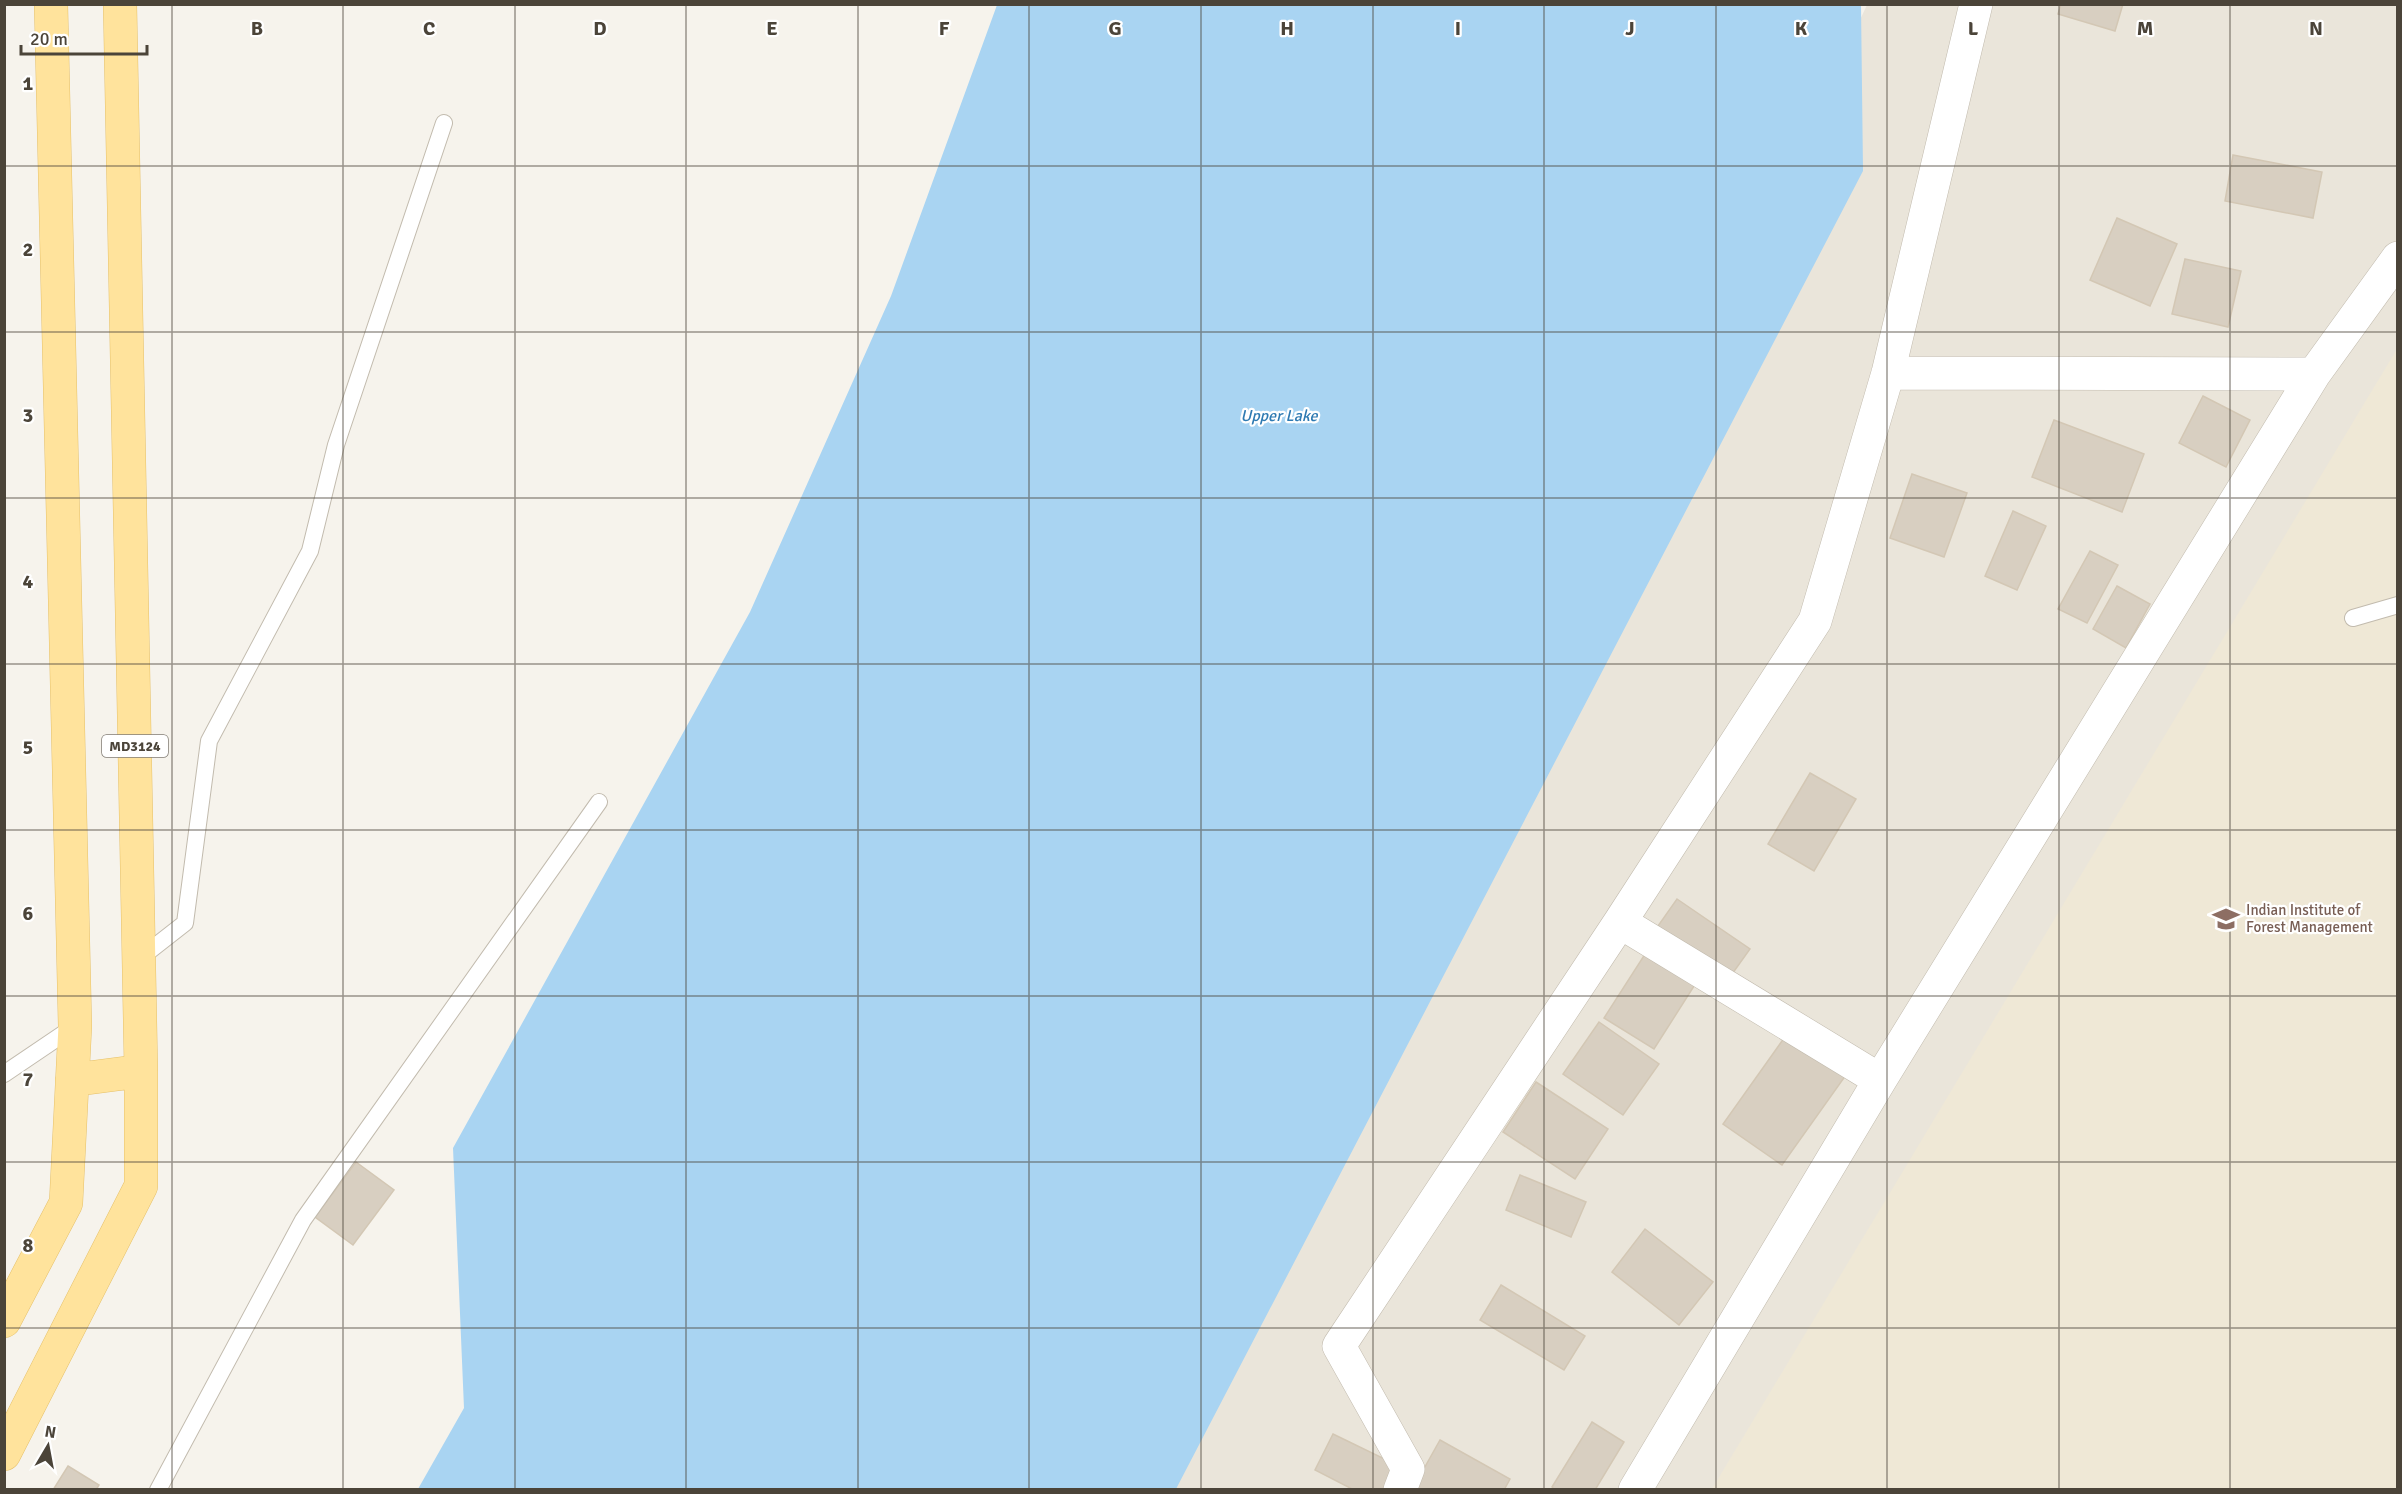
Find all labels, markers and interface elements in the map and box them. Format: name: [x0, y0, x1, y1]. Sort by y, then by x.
text: B: [251, 16, 263, 41]
text: C: [423, 16, 435, 41]
text: D: [593, 16, 607, 41]
text: E: [766, 16, 778, 41]
text: F: [939, 16, 950, 41]
text: G: [1108, 16, 1122, 41]
text: H: [1280, 16, 1294, 41]
text: I: [1455, 16, 1461, 41]
text: J: [1625, 16, 1635, 41]
text: K: [1795, 16, 1808, 41]
text: L: [1968, 16, 1979, 41]
text: M: [2137, 16, 2153, 41]
text: N: [2309, 16, 2323, 41]
scale bar: [21, 18, 147, 56]
text: 20 m: [30, 28, 68, 50]
text: 1: [23, 71, 34, 96]
text: 2: [23, 237, 33, 262]
text: 3: [23, 403, 33, 428]
water label: Upper Lake: [1240, 406, 1319, 426]
text: 4: [23, 569, 34, 594]
text: 5: [23, 735, 33, 760]
road number: MD3124: [102, 735, 168, 757]
text: 6: [23, 901, 34, 926]
place label: Indian Institute of Forest Management: [2246, 901, 2373, 936]
school or university icon: Indian Institute of Forest Management: [2211, 904, 2241, 934]
text: 7: [23, 1067, 34, 1092]
text: 8: [23, 1233, 34, 1258]
north arrow: [18, 1416, 78, 1476]
text: N: [43, 1421, 58, 1443]

